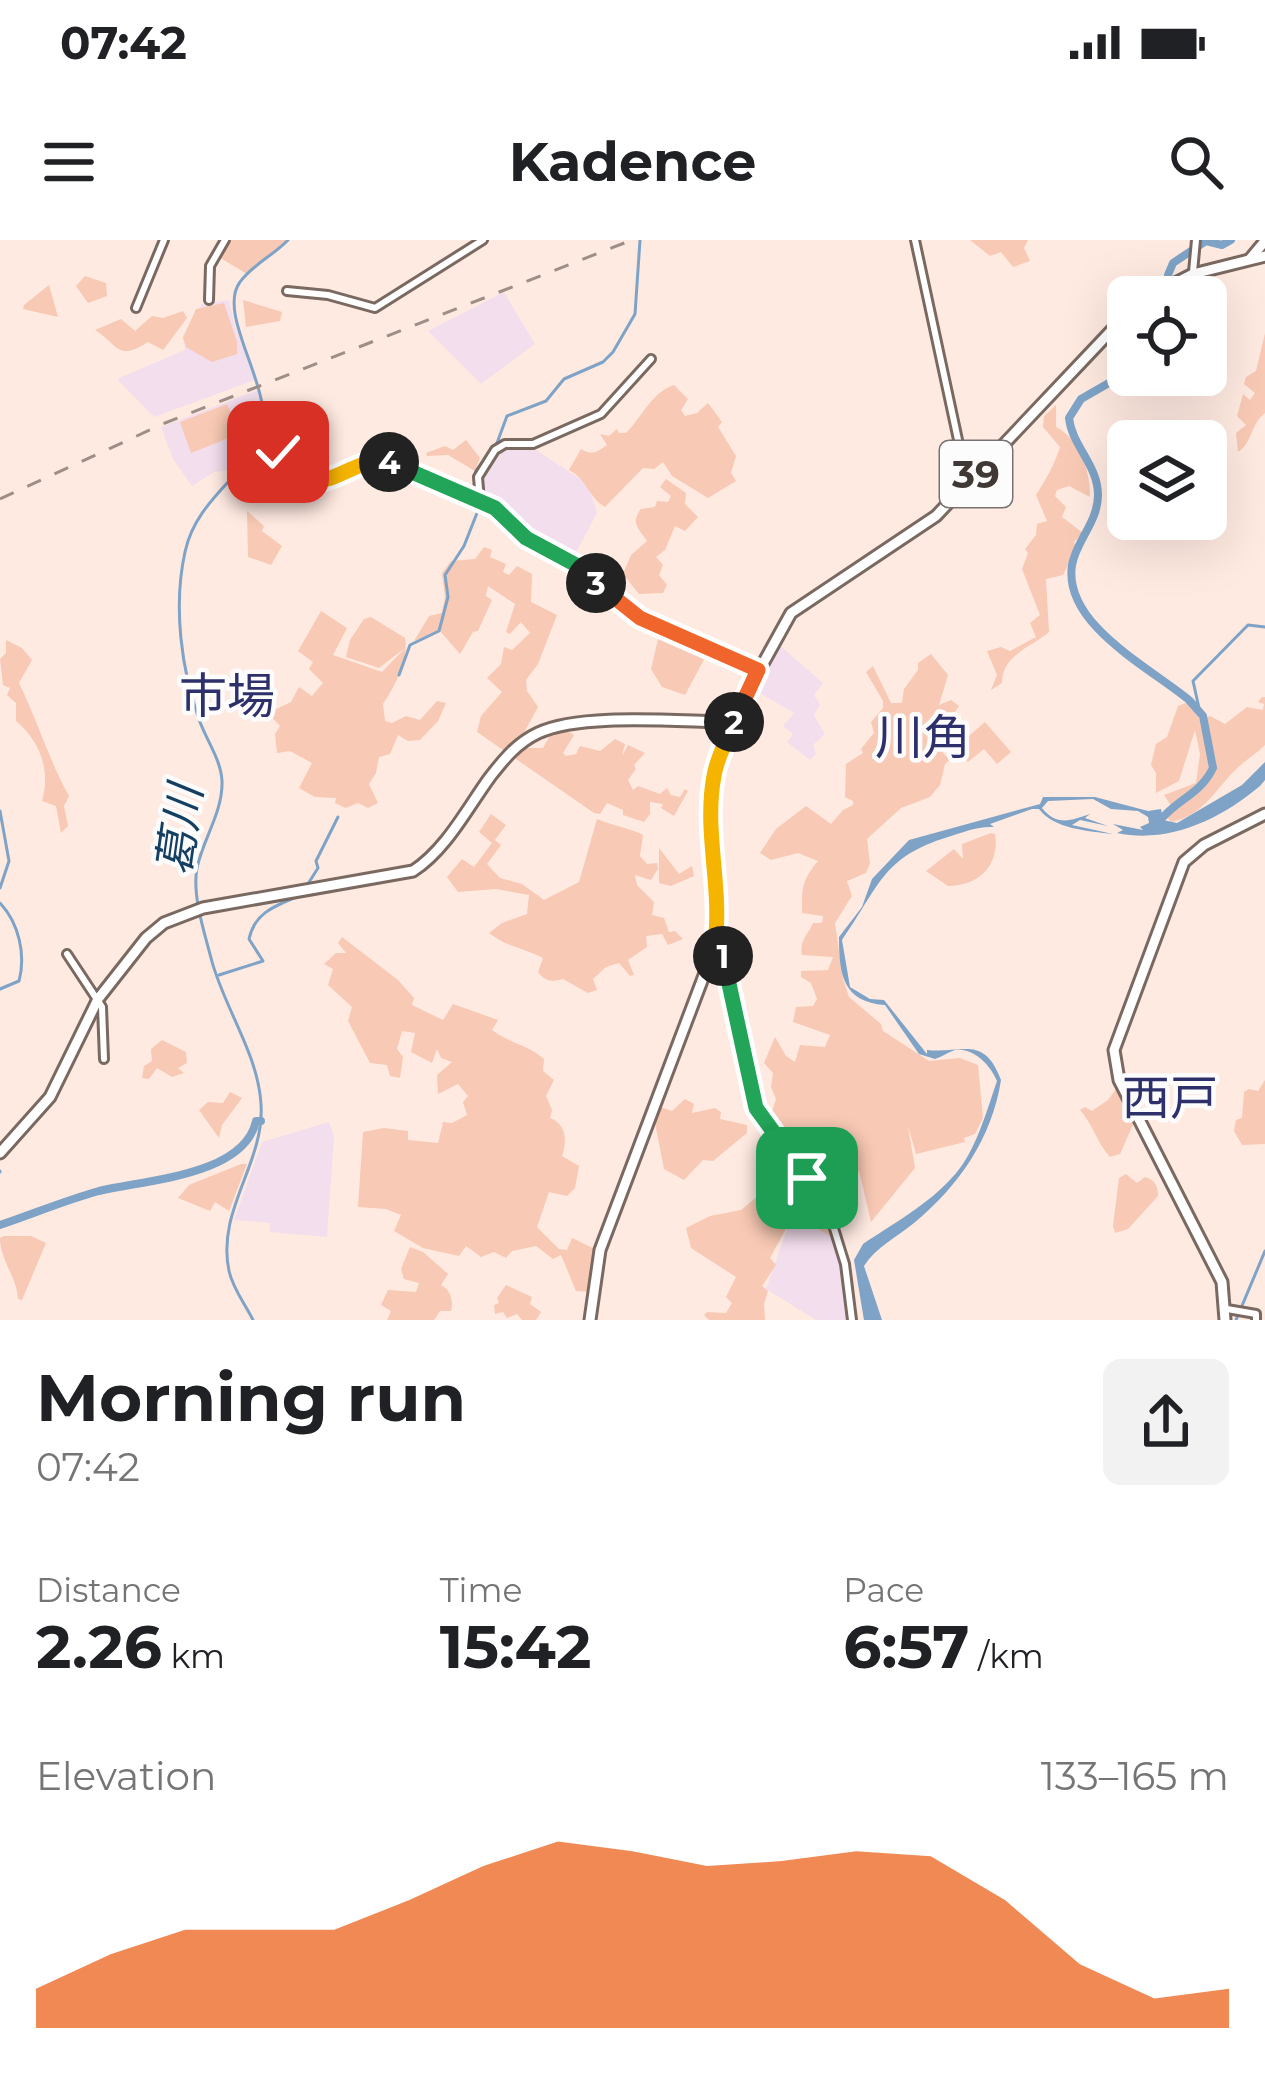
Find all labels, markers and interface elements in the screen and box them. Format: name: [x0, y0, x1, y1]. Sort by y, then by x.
text: 07:42: [60, 15, 187, 70]
icon: menu: [36, 129, 102, 195]
text: Kadence: [509, 129, 756, 195]
icon: search: [1163, 129, 1229, 195]
map controls: [1107, 276, 1227, 540]
button: locate: [1107, 276, 1227, 396]
pin: [227, 401, 329, 503]
icon: check: [245, 419, 311, 485]
button: layers: [1107, 420, 1227, 540]
pin: 4: [359, 432, 419, 492]
road number: 39: [940, 441, 1012, 507]
text: 4: [378, 442, 400, 482]
pin: 3: [566, 553, 626, 613]
text: 3: [586, 563, 606, 603]
district label: 市場: [179, 667, 275, 725]
pin: 2: [704, 692, 764, 752]
text: 2: [724, 702, 744, 742]
district label: 川角: [875, 708, 971, 766]
water label: 葛川: [146, 778, 213, 878]
pin: 1: [693, 926, 753, 986]
text: 1: [717, 936, 729, 976]
district label: 西戸: [1122, 1069, 1218, 1127]
pin: [756, 1127, 858, 1229]
icon: arrive: [774, 1145, 840, 1211]
text: Morning run: [36, 1357, 466, 1438]
button: share: [1103, 1359, 1229, 1485]
text: 07:42: [36, 1443, 140, 1491]
text: Distance: [36, 1570, 181, 1610]
text: Time: [440, 1570, 522, 1610]
text: Pace: [843, 1570, 924, 1610]
text: 2.26: [36, 1610, 162, 1683]
text: 15:42: [440, 1610, 591, 1683]
text: 6:57: [843, 1610, 969, 1683]
text: km: [162, 1636, 225, 1676]
text: /km: [969, 1636, 1044, 1676]
text: Elevation: [36, 1752, 216, 1800]
text: 133–165 m: [1041, 1752, 1229, 1800]

